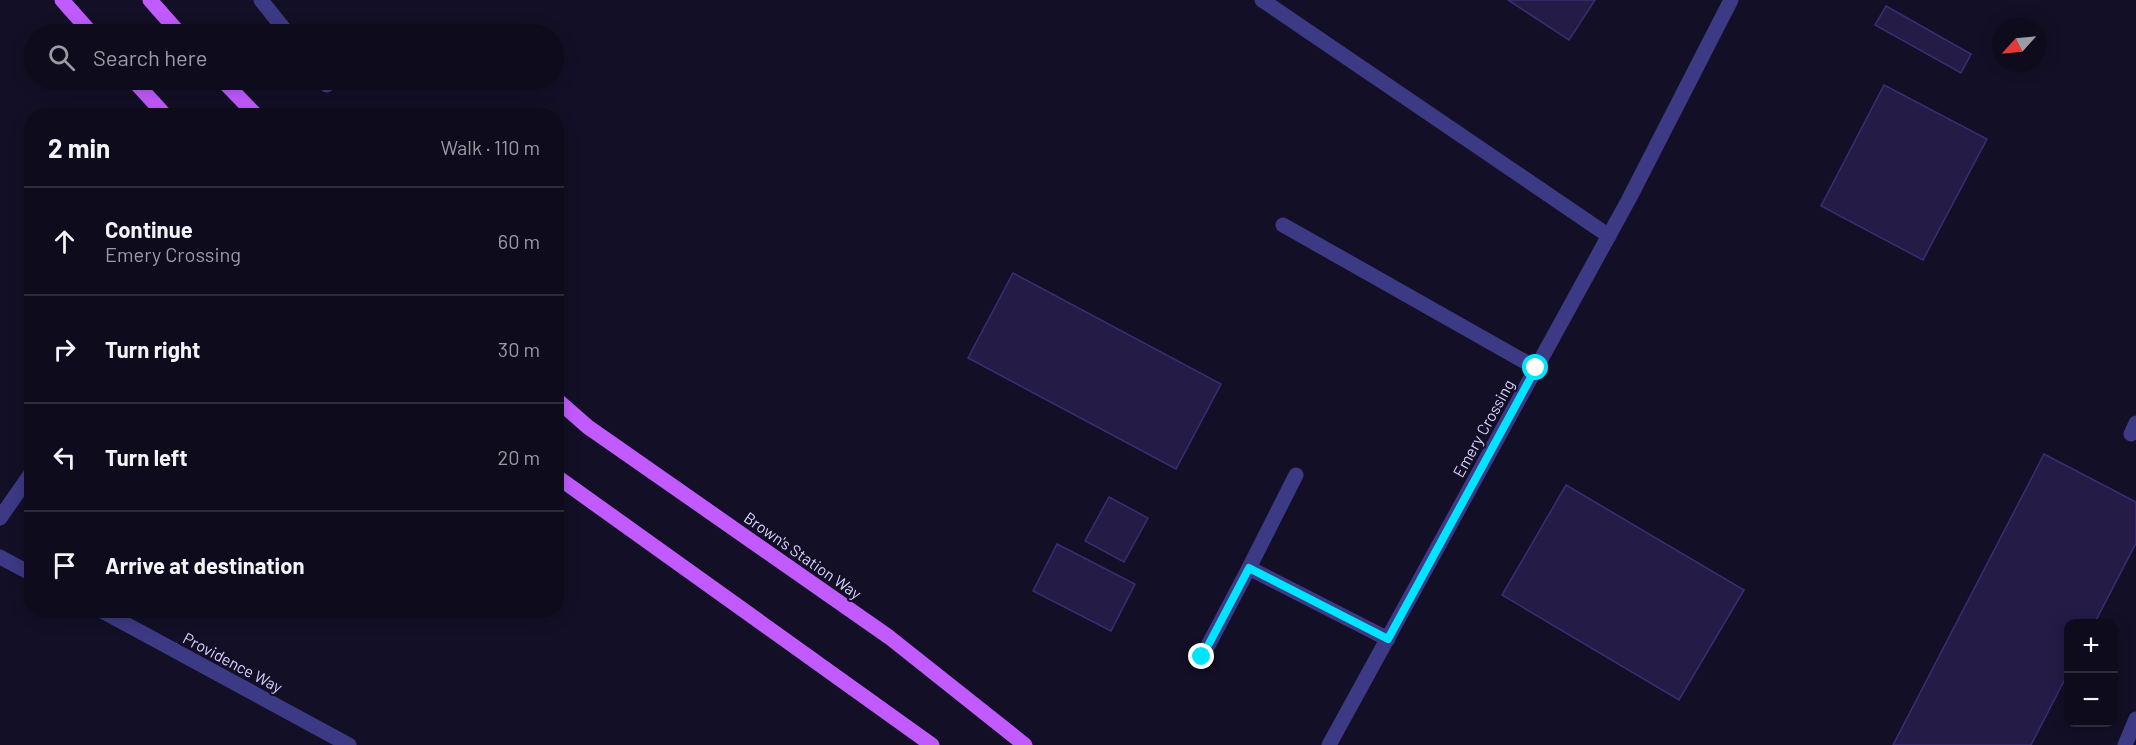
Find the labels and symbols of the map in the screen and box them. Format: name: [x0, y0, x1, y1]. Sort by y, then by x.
north arrow: [1992, 18, 2046, 72]
route start: [1522, 354, 1548, 380]
street label: Emery Crossing: [1448, 376, 1518, 480]
street label: Brown's Station Way: [741, 507, 866, 603]
street label: Providence Way: [180, 628, 286, 696]
route end: [1188, 643, 1214, 669]

